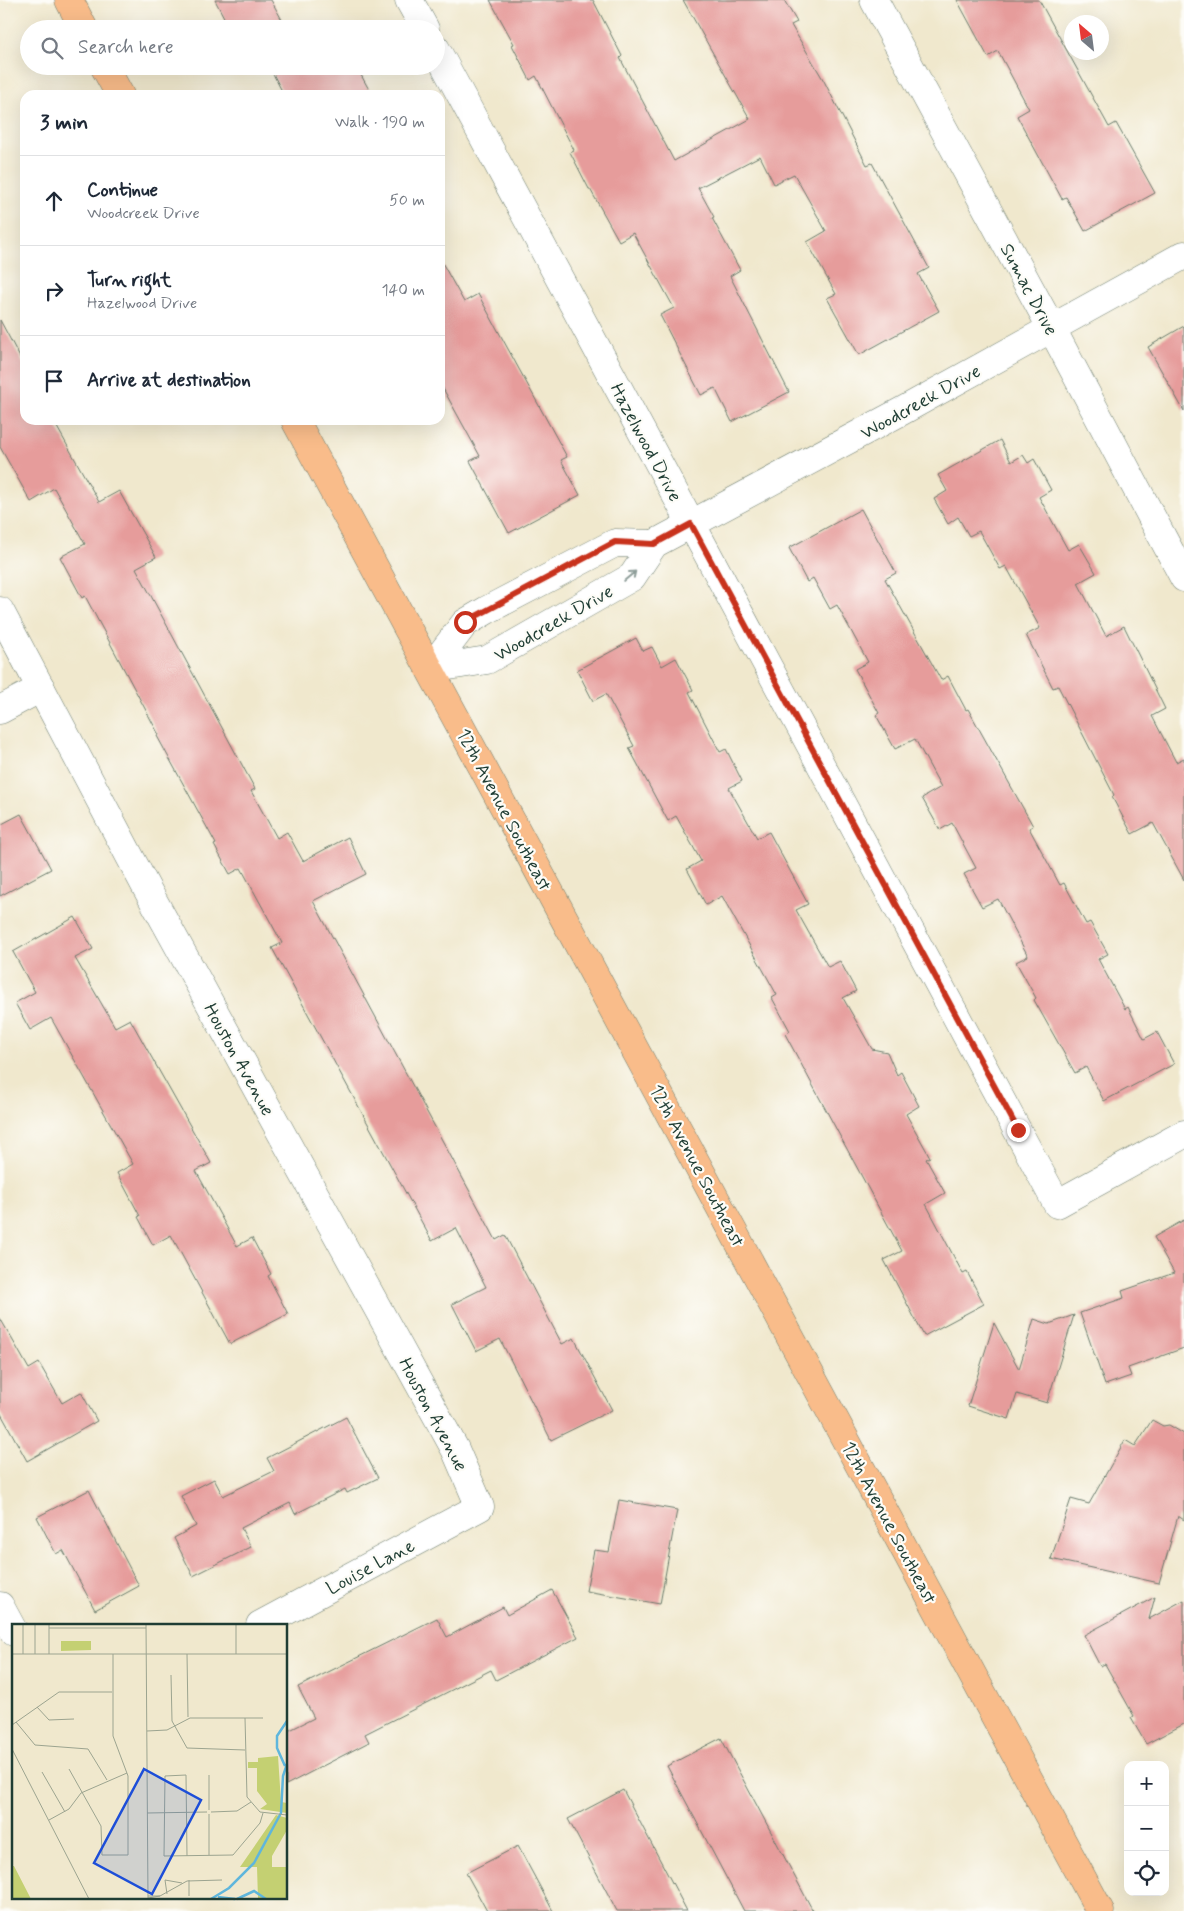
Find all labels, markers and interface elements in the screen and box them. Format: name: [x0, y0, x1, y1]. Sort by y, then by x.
north arrow: [1064, 15, 1109, 60]
search box: [20, 20, 445, 75]
icon: search: [38, 34, 66, 62]
text: Search here: [78, 35, 174, 60]
text: 3 min: [40, 109, 88, 137]
text: Walk · 190 m: [335, 112, 425, 133]
text: Continue: [87, 178, 158, 203]
icon: ahead: [40, 187, 68, 215]
text: 50 m: [389, 190, 425, 211]
text: Woodcreek Drive: [87, 203, 200, 224]
street label: Sumac Drive: [994, 239, 1063, 340]
text: Turn right: [87, 268, 171, 293]
icon: right: [40, 277, 68, 305]
text: 140 m: [381, 280, 425, 301]
text: Hazelwood Drive: [87, 293, 197, 314]
street label: Woodcreek Drive: [856, 359, 985, 446]
icon: arrive: [40, 367, 68, 395]
text: Arrive at destination: [87, 368, 251, 393]
street label: Hazelwood Drive: [604, 379, 687, 506]
one-way arrow: [623, 571, 636, 582]
street label: Woodcreek Drive: [490, 579, 618, 668]
route start: [454, 611, 477, 634]
street label: 12th Avenue Southeast: [450, 724, 557, 895]
street label: Houston Avenue: [197, 999, 280, 1121]
street label: 12th Avenue Southeast: [643, 1080, 750, 1251]
route end: [1007, 1119, 1030, 1142]
street label: Houston Avenue: [392, 1354, 473, 1476]
street label: 12th Avenue Southeast: [835, 1437, 942, 1608]
street label: Louise Lane: [322, 1533, 419, 1601]
inset map: [12, 1624, 288, 1898]
map controls: [1124, 1761, 1169, 1896]
button: +: [1124, 1761, 1169, 1806]
button: −: [1124, 1806, 1169, 1851]
button: locate: [1124, 1851, 1169, 1896]

